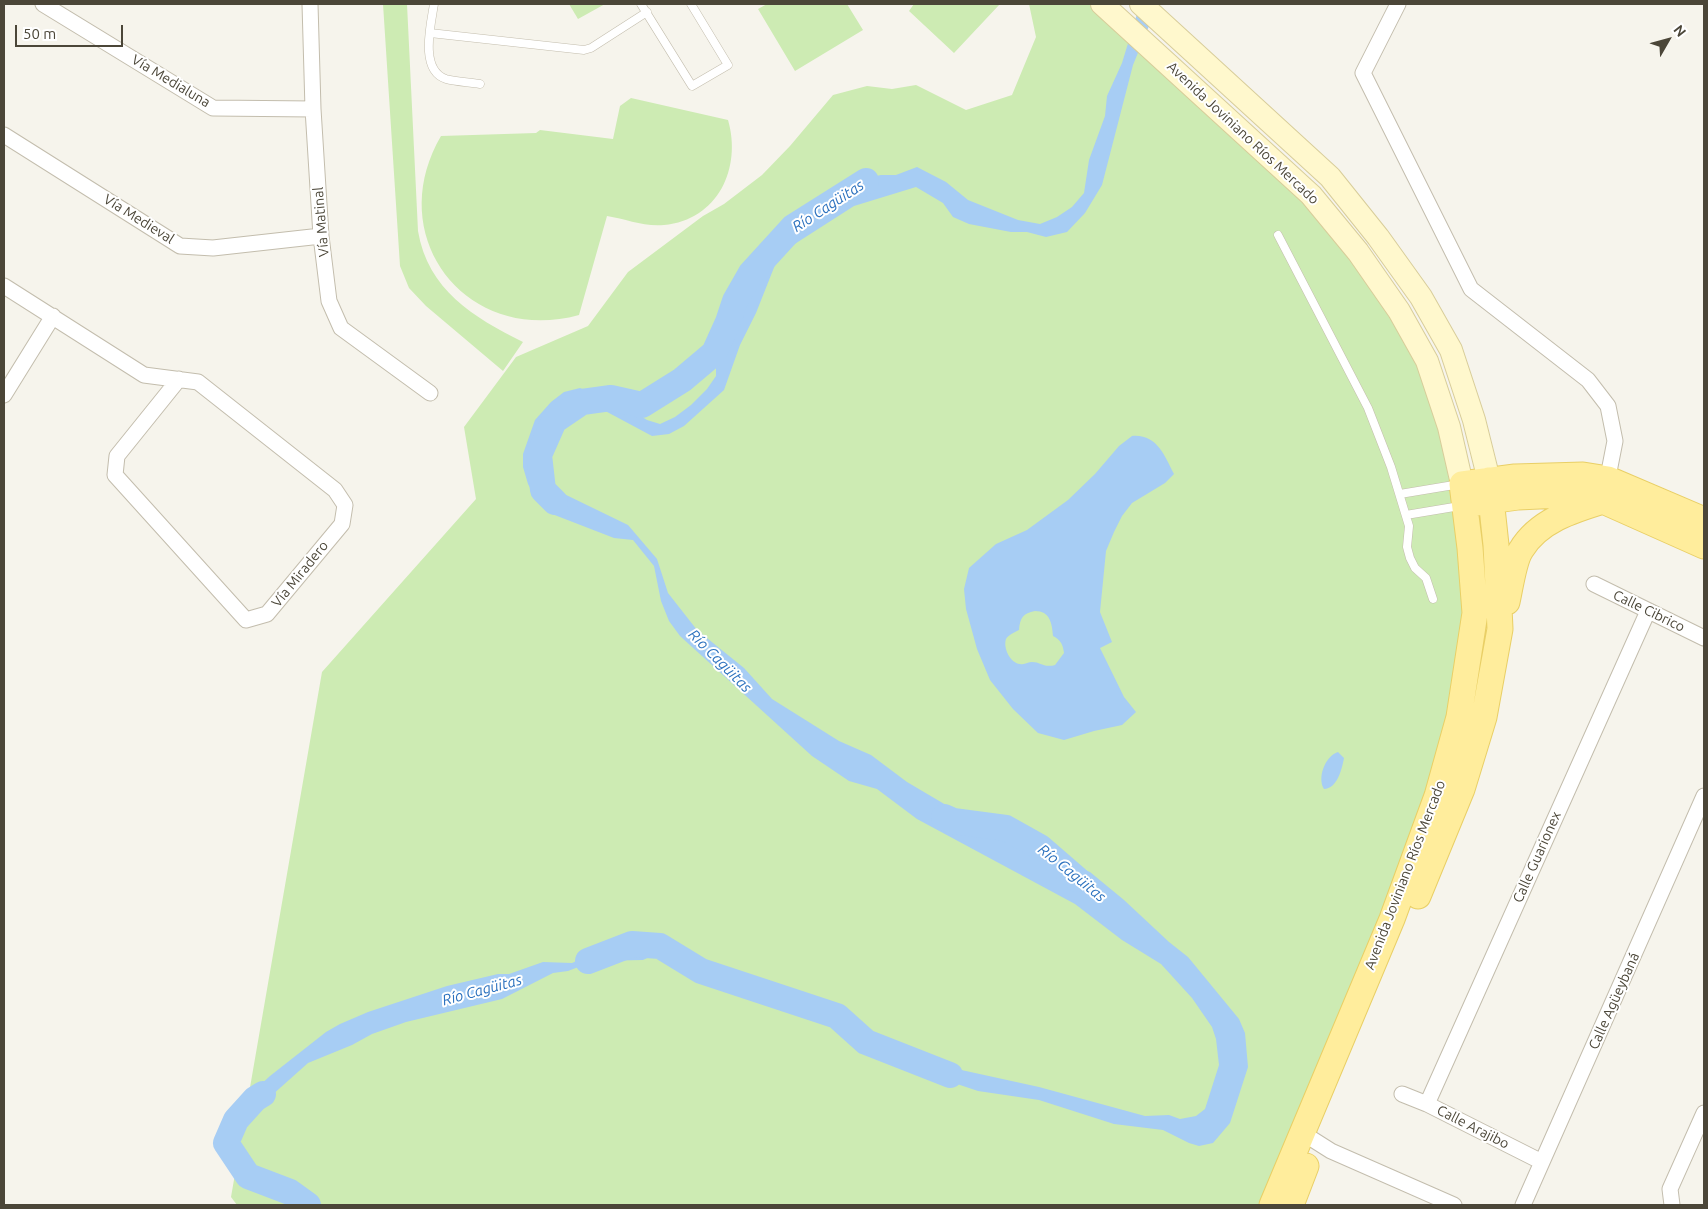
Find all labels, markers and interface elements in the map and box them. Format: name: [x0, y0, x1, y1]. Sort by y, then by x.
scale bar: [18, 15, 125, 47]
north arrow: [1643, 15, 1693, 65]
text: N: [1670, 22, 1689, 40]
text: 50 m: [23, 25, 56, 42]
street label: Vía Medialuna: [129, 51, 213, 111]
street label: Avenida Joviniano Ríos Mercado: [1164, 58, 1322, 208]
water label: Río Cagüitas: [789, 176, 867, 236]
street label: Vía Matinal: [310, 186, 332, 258]
street label: Vía Medieval: [101, 191, 177, 247]
street label: Vía Miradero: [268, 537, 332, 611]
street label: Calle Cibrico: [1610, 586, 1688, 636]
water label: Río Cagüitas: [685, 626, 755, 696]
street label: Avenida Joviniano Ríos Mercado: [1361, 778, 1449, 972]
street label: Calle Guarionex: [1509, 809, 1565, 905]
water label: Río Cagüitas: [1035, 840, 1109, 906]
street label: Calle Agüeybaná: [1585, 950, 1643, 1052]
water label: Río Cagüitas: [440, 971, 524, 1009]
street label: Calle Arajibo: [1434, 1102, 1512, 1152]

